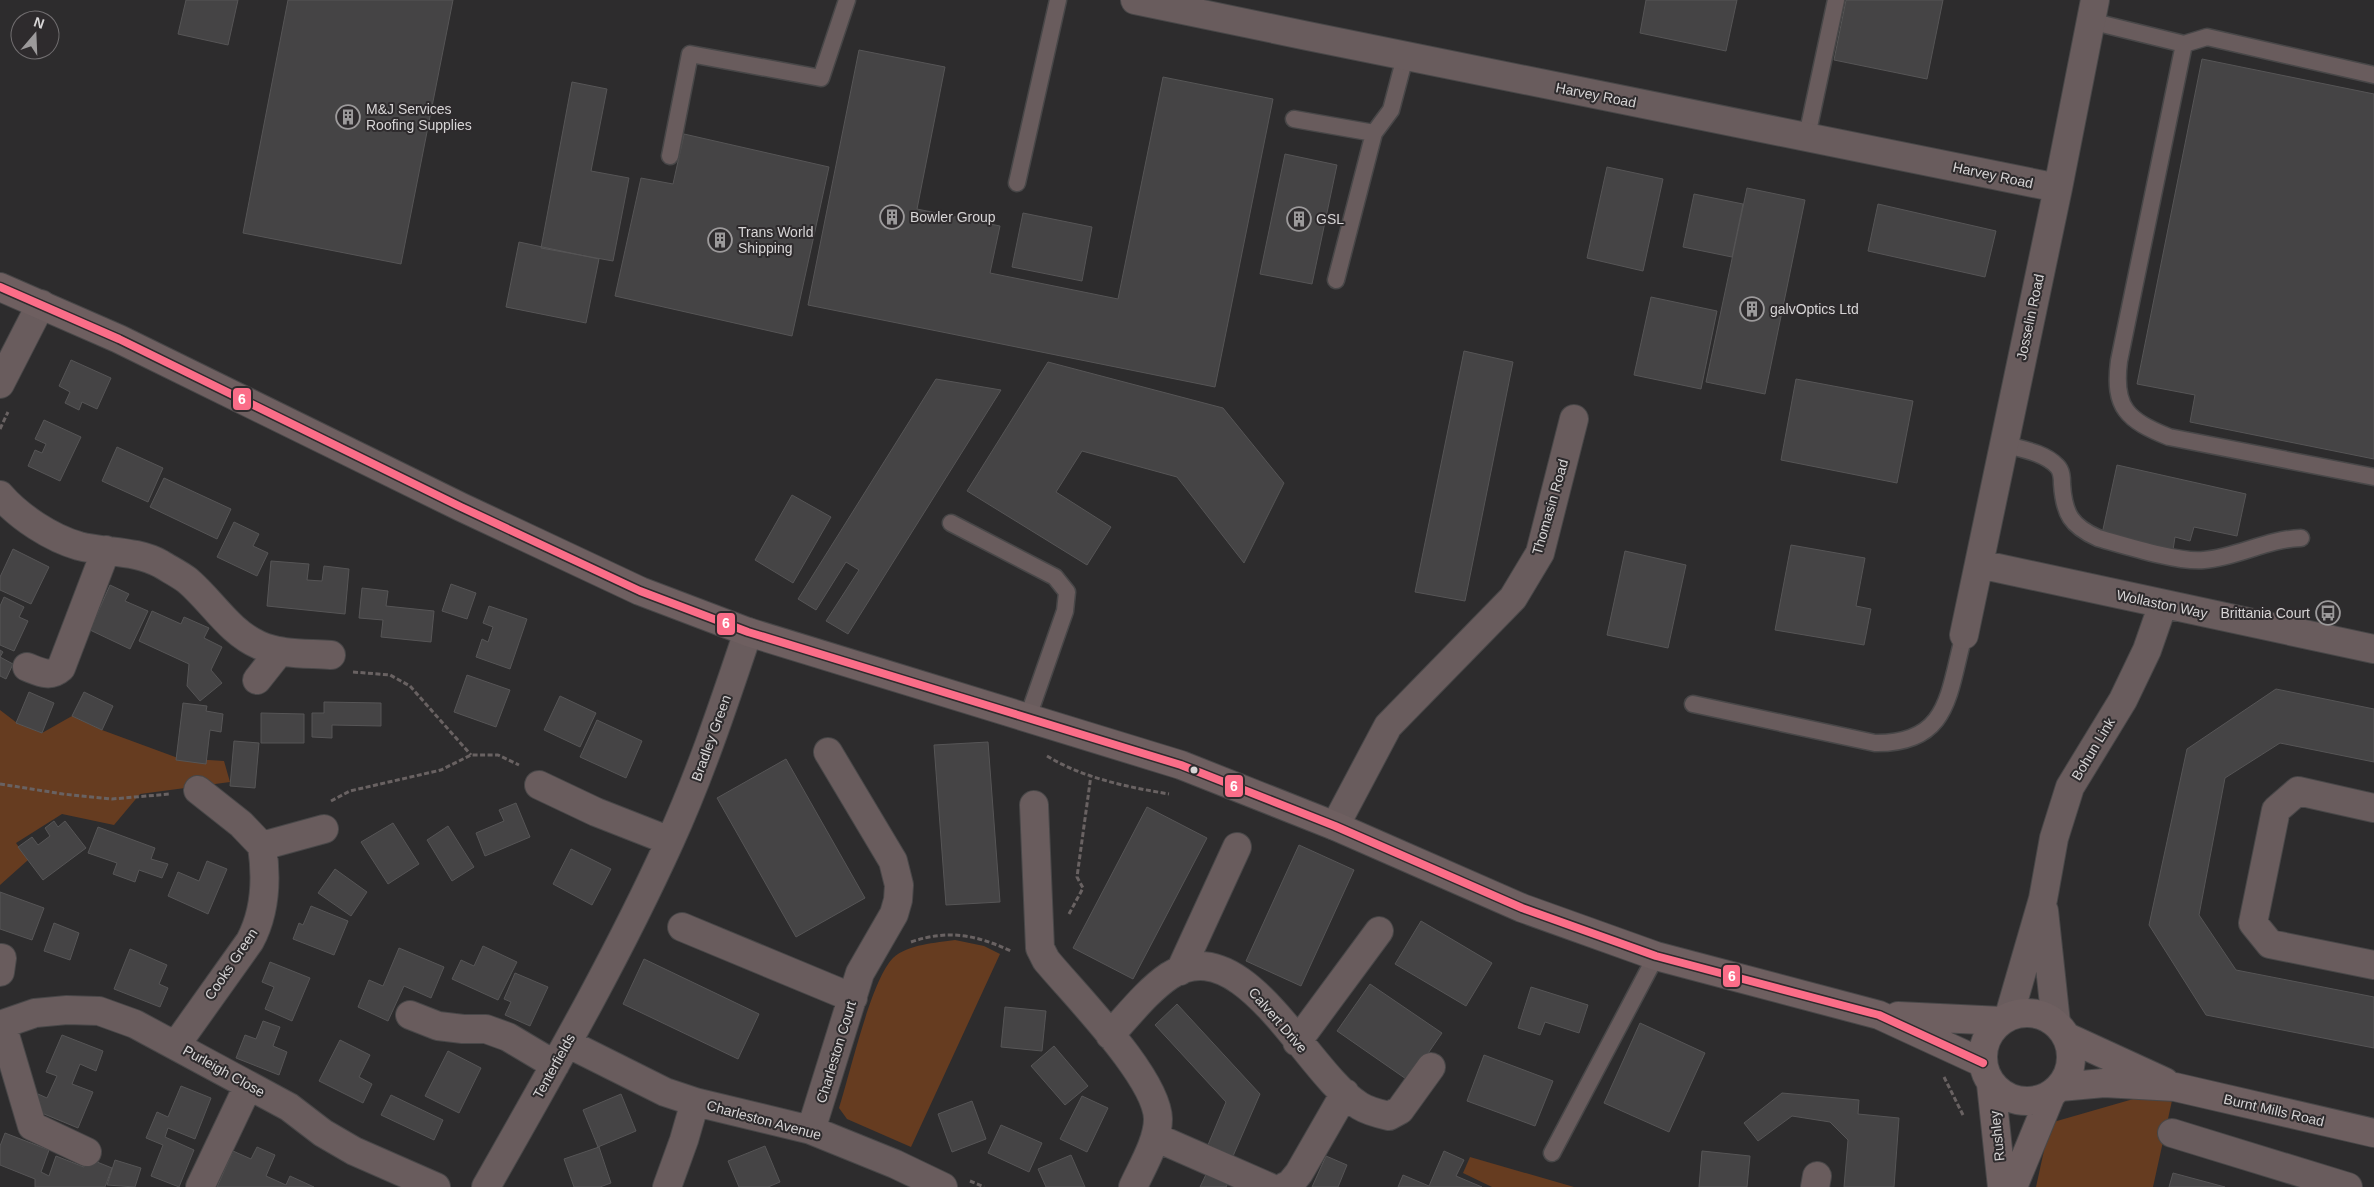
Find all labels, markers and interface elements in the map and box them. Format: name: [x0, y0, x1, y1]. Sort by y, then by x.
north arrow: [10, 10, 60, 60]
text: N: [32, 13, 47, 32]
street label: Harvey Road: [1554, 79, 1638, 111]
place label: M&J Services Roofing Supplies: [366, 101, 472, 133]
building icon: M&J Services Roofing Supplies: [335, 104, 361, 130]
street label: Harvey Road: [1951, 159, 2035, 191]
building icon: Bowler Group: [879, 204, 905, 230]
building icon: GSL: [1286, 206, 1312, 232]
place label: Bowler Group: [910, 209, 996, 225]
place label: GSL: [1316, 211, 1344, 227]
place label: Trans World Shipping: [738, 224, 813, 256]
building icon: Trans World Shipping: [707, 227, 733, 253]
street label: Josselin Road: [2013, 272, 2047, 362]
building icon: galvOptics Ltd: [1739, 296, 1765, 322]
place label: galvOptics Ltd: [1770, 301, 1859, 317]
line badge: 6: [232, 387, 252, 411]
text: 6: [238, 391, 246, 407]
street label: Thomasin Road: [1529, 457, 1571, 557]
street label: Wollaston Way: [2115, 587, 2209, 621]
bus stop icon: Brittania Court: [2315, 600, 2341, 626]
place label: Brittania Court: [2221, 605, 2310, 621]
line badge: 6: [716, 612, 736, 636]
text: 6: [722, 615, 730, 631]
street label: Bradley Green: [688, 693, 734, 783]
street label: Bohun Link: [2068, 714, 2118, 783]
unlabelled marker: [1189, 765, 1199, 775]
line badge: 6: [1224, 774, 1244, 798]
text: 6: [1230, 778, 1238, 794]
street label: Cooks Green: [201, 925, 261, 1003]
line badge: 6: [1722, 964, 1741, 988]
text: 6: [1728, 968, 1736, 984]
street label: Calvert Drive: [1245, 984, 1311, 1056]
street label: Charleston Court: [813, 999, 859, 1105]
street label: Tenterfields: [530, 1031, 578, 1101]
street label: Purleigh Close: [180, 1042, 268, 1100]
street label: Burnt Mills Road: [2222, 1091, 2326, 1129]
street label: Charleston Avenue: [705, 1097, 823, 1143]
street label: Rushley: [1986, 1110, 2008, 1162]

